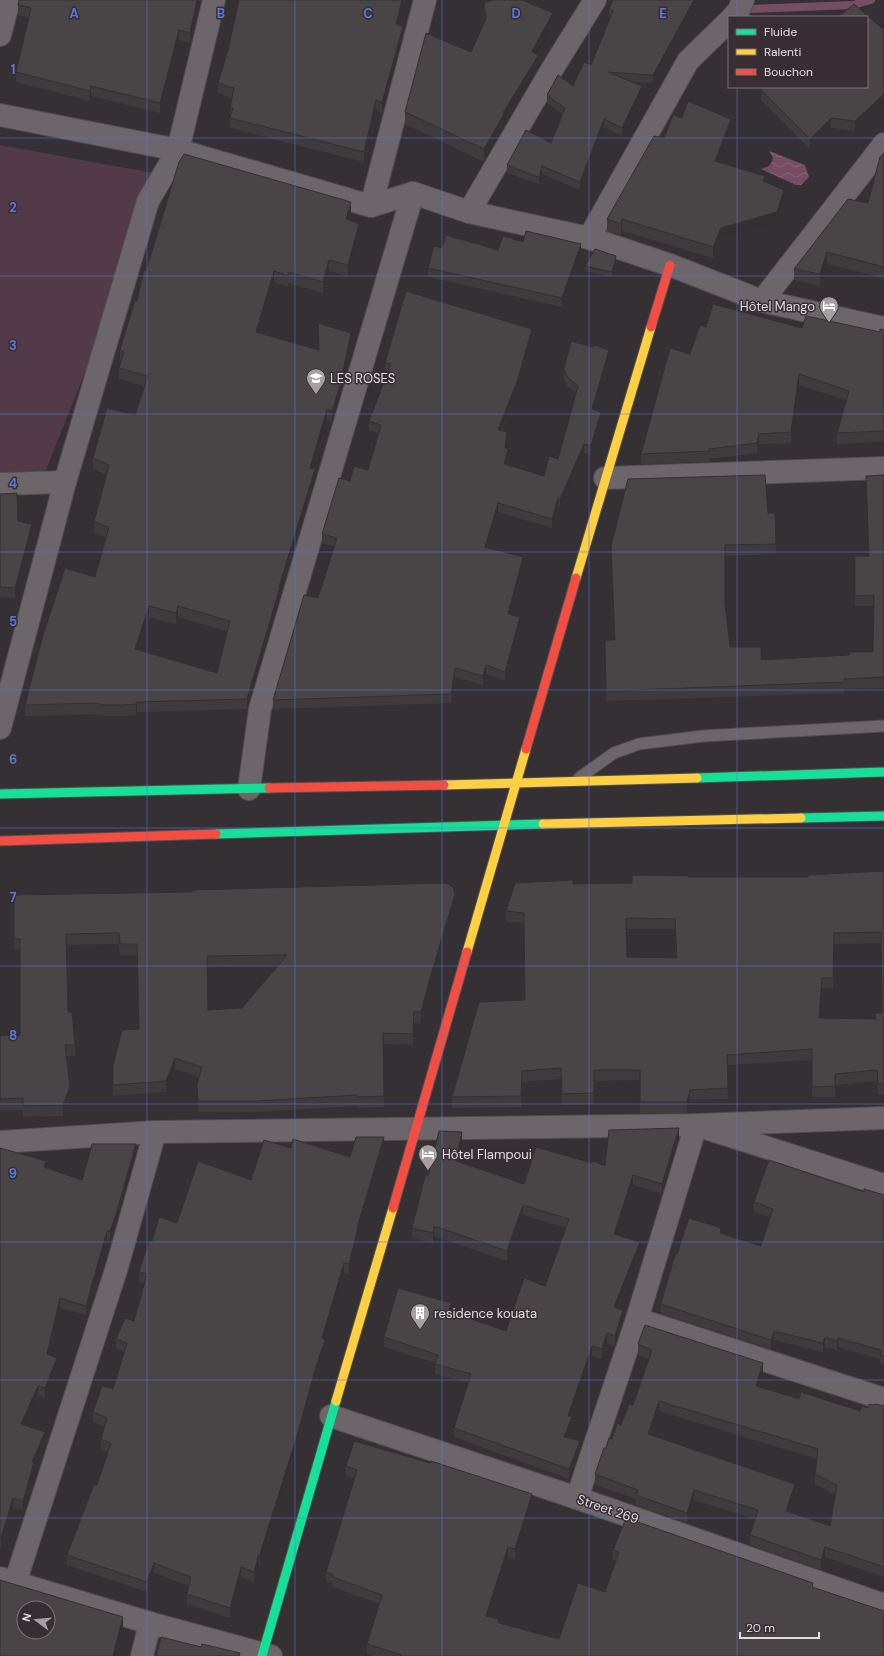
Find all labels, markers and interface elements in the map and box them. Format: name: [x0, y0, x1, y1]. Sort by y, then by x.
text: A: [69, 5, 79, 22]
text: B: [217, 5, 225, 22]
text: C: [363, 5, 373, 22]
text: D: [511, 5, 521, 22]
text: E: [659, 5, 667, 22]
legend: [728, 16, 868, 88]
text: Fluide: [764, 24, 797, 40]
text: Ralenti: [764, 44, 802, 60]
text: 1: [11, 61, 15, 78]
text: Bouchon: [764, 64, 813, 80]
text: 2: [9, 199, 17, 216]
hotel icon: Hôtel Mango: [818, 295, 840, 323]
place label: Hôtel Mango: [740, 298, 815, 315]
text: 3: [9, 337, 17, 354]
school or university icon: LES ROSES: [305, 367, 327, 395]
place label: LES ROSES: [330, 370, 395, 387]
text: 4: [9, 475, 17, 492]
text: 5: [9, 613, 17, 630]
text: 6: [9, 751, 17, 768]
text: 7: [10, 889, 17, 906]
text: 8: [9, 1027, 17, 1044]
hotel icon: Hôtel Flampoui: [417, 1143, 439, 1171]
place label: Hôtel Flampoui: [442, 1146, 532, 1163]
text: 9: [9, 1165, 17, 1182]
building icon: residence kouata: [409, 1302, 431, 1330]
place label: residence kouata: [434, 1305, 537, 1322]
street label: Street 269: [575, 1491, 641, 1527]
north arrow: [16, 1600, 56, 1640]
text: N: [19, 1611, 34, 1623]
scale bar: [740, 1614, 819, 1640]
text: 20 m: [746, 1620, 775, 1636]

